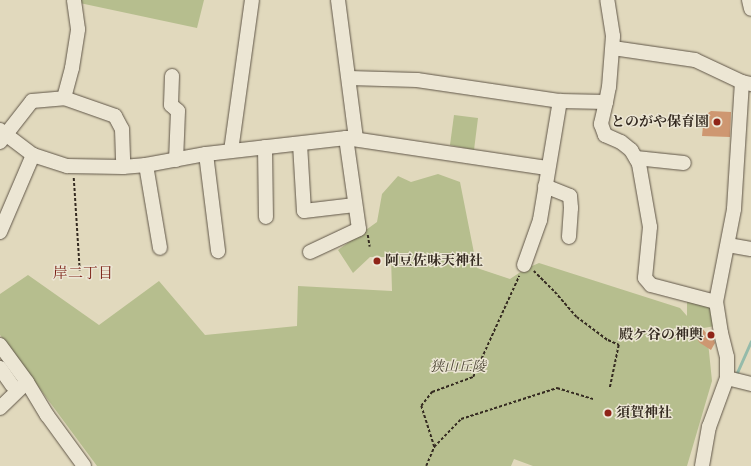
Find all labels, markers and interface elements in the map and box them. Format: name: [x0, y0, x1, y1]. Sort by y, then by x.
place label: とのがや保育園: [611, 114, 709, 130]
marker: とのがや保育園: [712, 117, 722, 127]
place label: 阿豆佐味天神社: [385, 253, 483, 269]
marker: 阿豆佐味天神社: [372, 256, 382, 266]
district label: 岸二丁目: [53, 265, 113, 283]
place label: 殿ケ谷の神輿: [619, 327, 703, 343]
marker: 殿ケ谷の神輿: [706, 330, 716, 340]
park label: 狭山丘陵: [430, 359, 486, 375]
place label: 須賀神社: [616, 405, 672, 421]
marker: 須賀神社: [603, 408, 613, 418]

